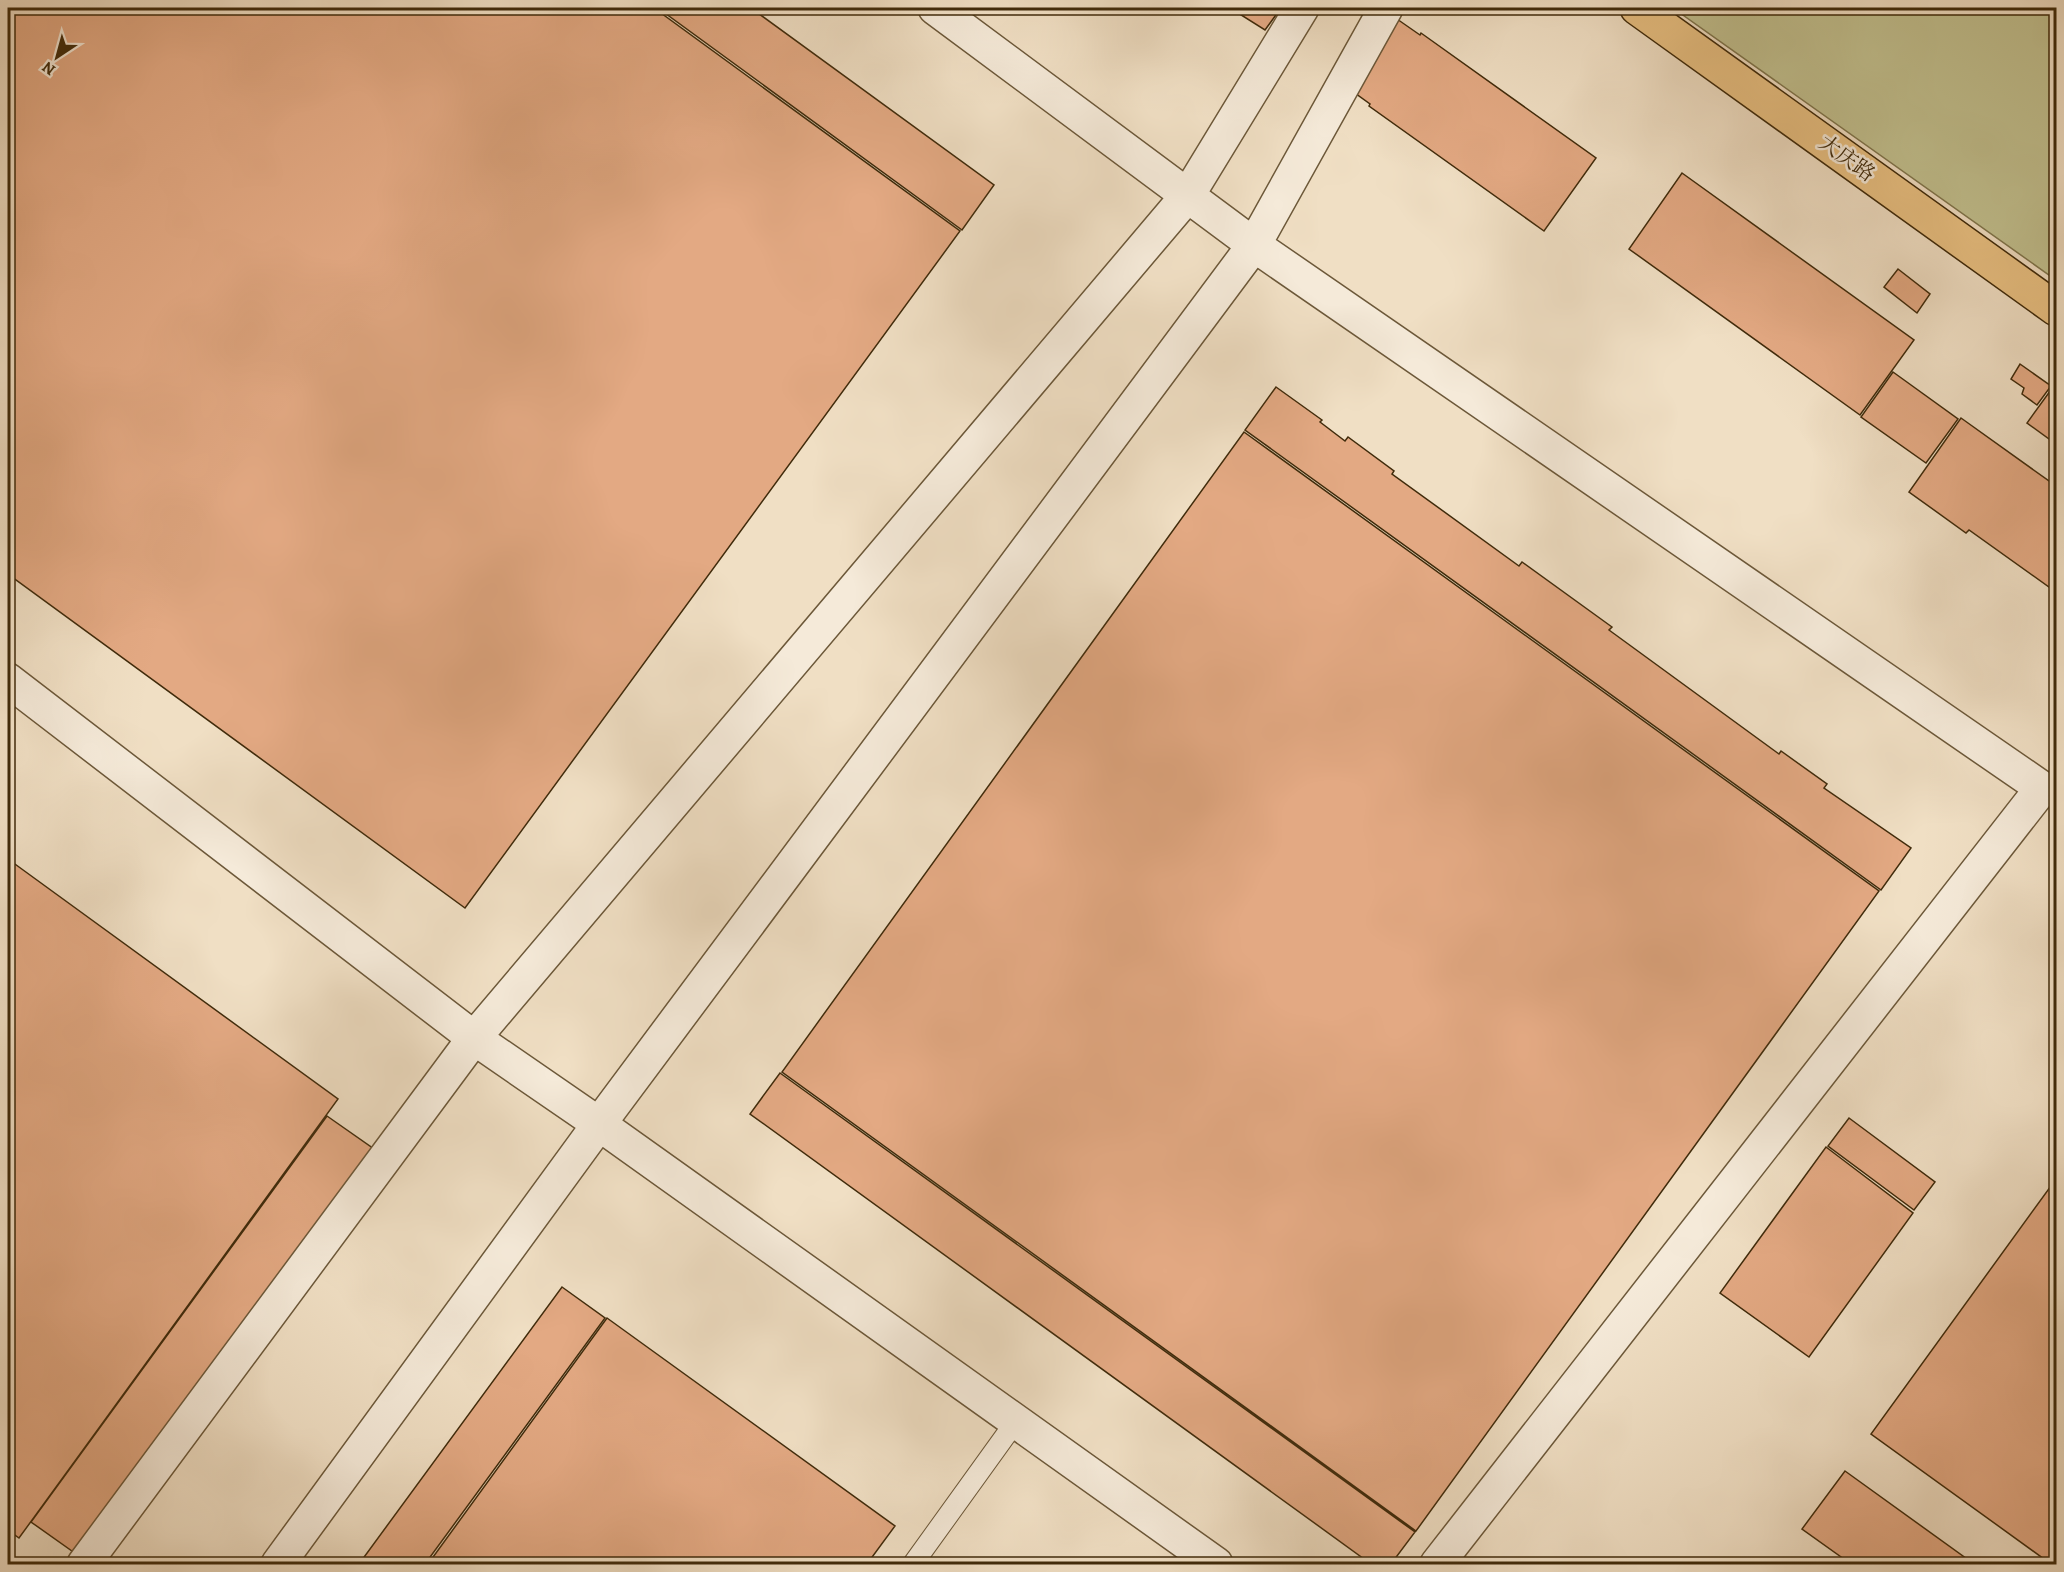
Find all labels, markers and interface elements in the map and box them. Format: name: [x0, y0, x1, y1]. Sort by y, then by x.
north arrow: [27, 27, 87, 87]
text: N: [37, 56, 60, 81]
street label: 大庆路: [1813, 128, 1881, 188]

